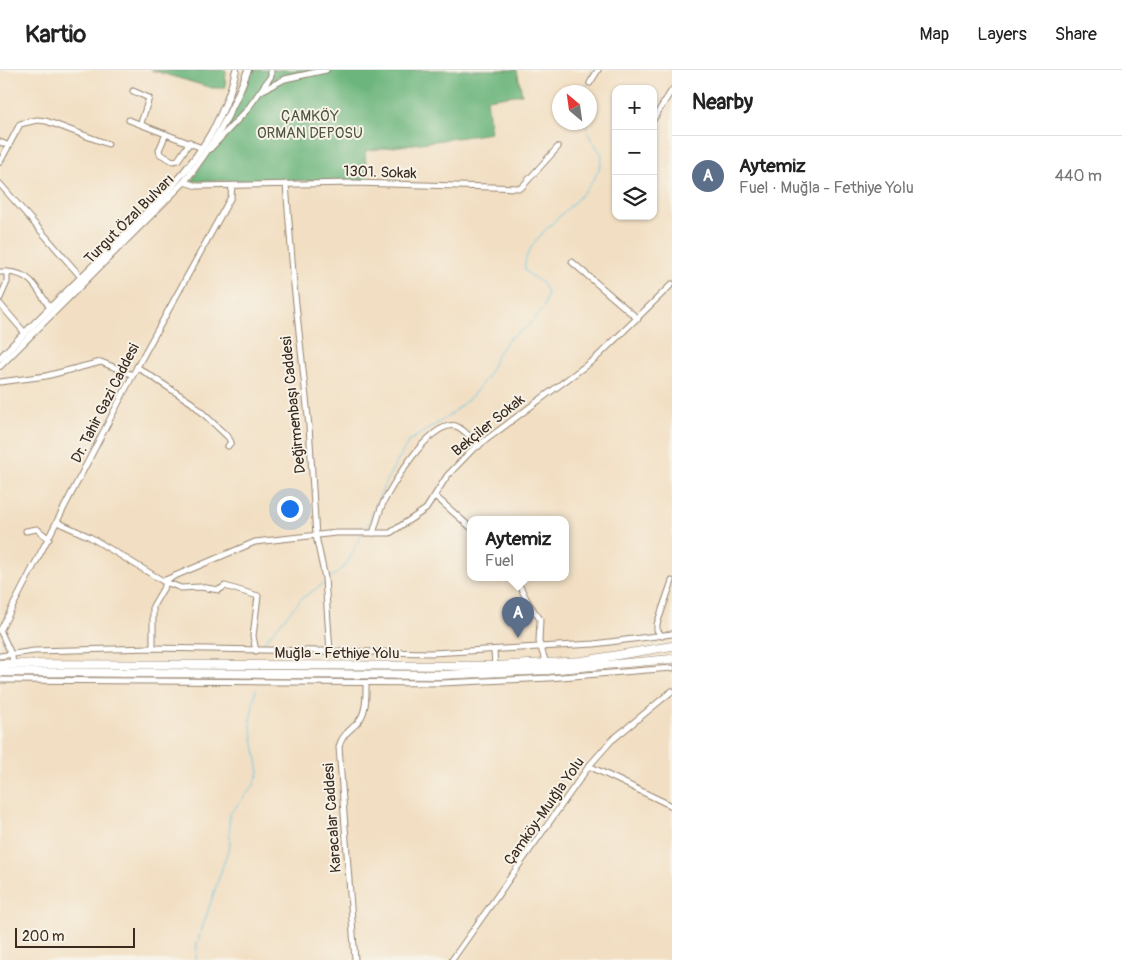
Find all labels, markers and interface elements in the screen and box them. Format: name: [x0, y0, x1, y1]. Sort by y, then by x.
text: Kartio: [25, 20, 86, 49]
text: Map: [920, 23, 949, 46]
text: Layers: [977, 23, 1027, 46]
text: Share: [1055, 23, 1097, 46]
north arrow: [552, 85, 597, 130]
map controls: [612, 85, 657, 220]
button: +: [612, 85, 657, 130]
text: Nearby: [692, 89, 753, 116]
park label: ÇAMKÖY ORMAN DEPOSU: [257, 107, 363, 143]
button: −: [612, 130, 657, 175]
text: Aytemiz: [739, 154, 806, 178]
street label: 1301. Sokak: [343, 162, 418, 183]
text: A: [703, 166, 713, 186]
text: 440 m: [1055, 166, 1102, 186]
street label: Turgut Özal Bulvarı: [80, 170, 178, 268]
button: layers: [612, 175, 657, 220]
text: Fuel · Muğla - Fethiye Yolu: [739, 178, 914, 198]
street label: Değirmenbaşı Caddesi: [277, 335, 310, 474]
street label: Dr. Tahir Gazi Caddesi: [67, 340, 144, 466]
street label: Bekçiler Sokak: [448, 390, 529, 461]
your location: [277, 496, 303, 522]
popup: [467, 516, 569, 581]
text: Aytemiz: [485, 527, 551, 551]
text: Fuel: [485, 551, 514, 571]
pin: A: [502, 597, 534, 638]
street label: Muğla - Fethiye Yolu: [275, 644, 399, 663]
street label: Çamköy-Muığla Yolu: [500, 754, 589, 869]
street label: Karacalar Caddesi: [319, 762, 346, 873]
scale bar: [15, 925, 135, 948]
text: 200 m: [22, 928, 64, 945]

